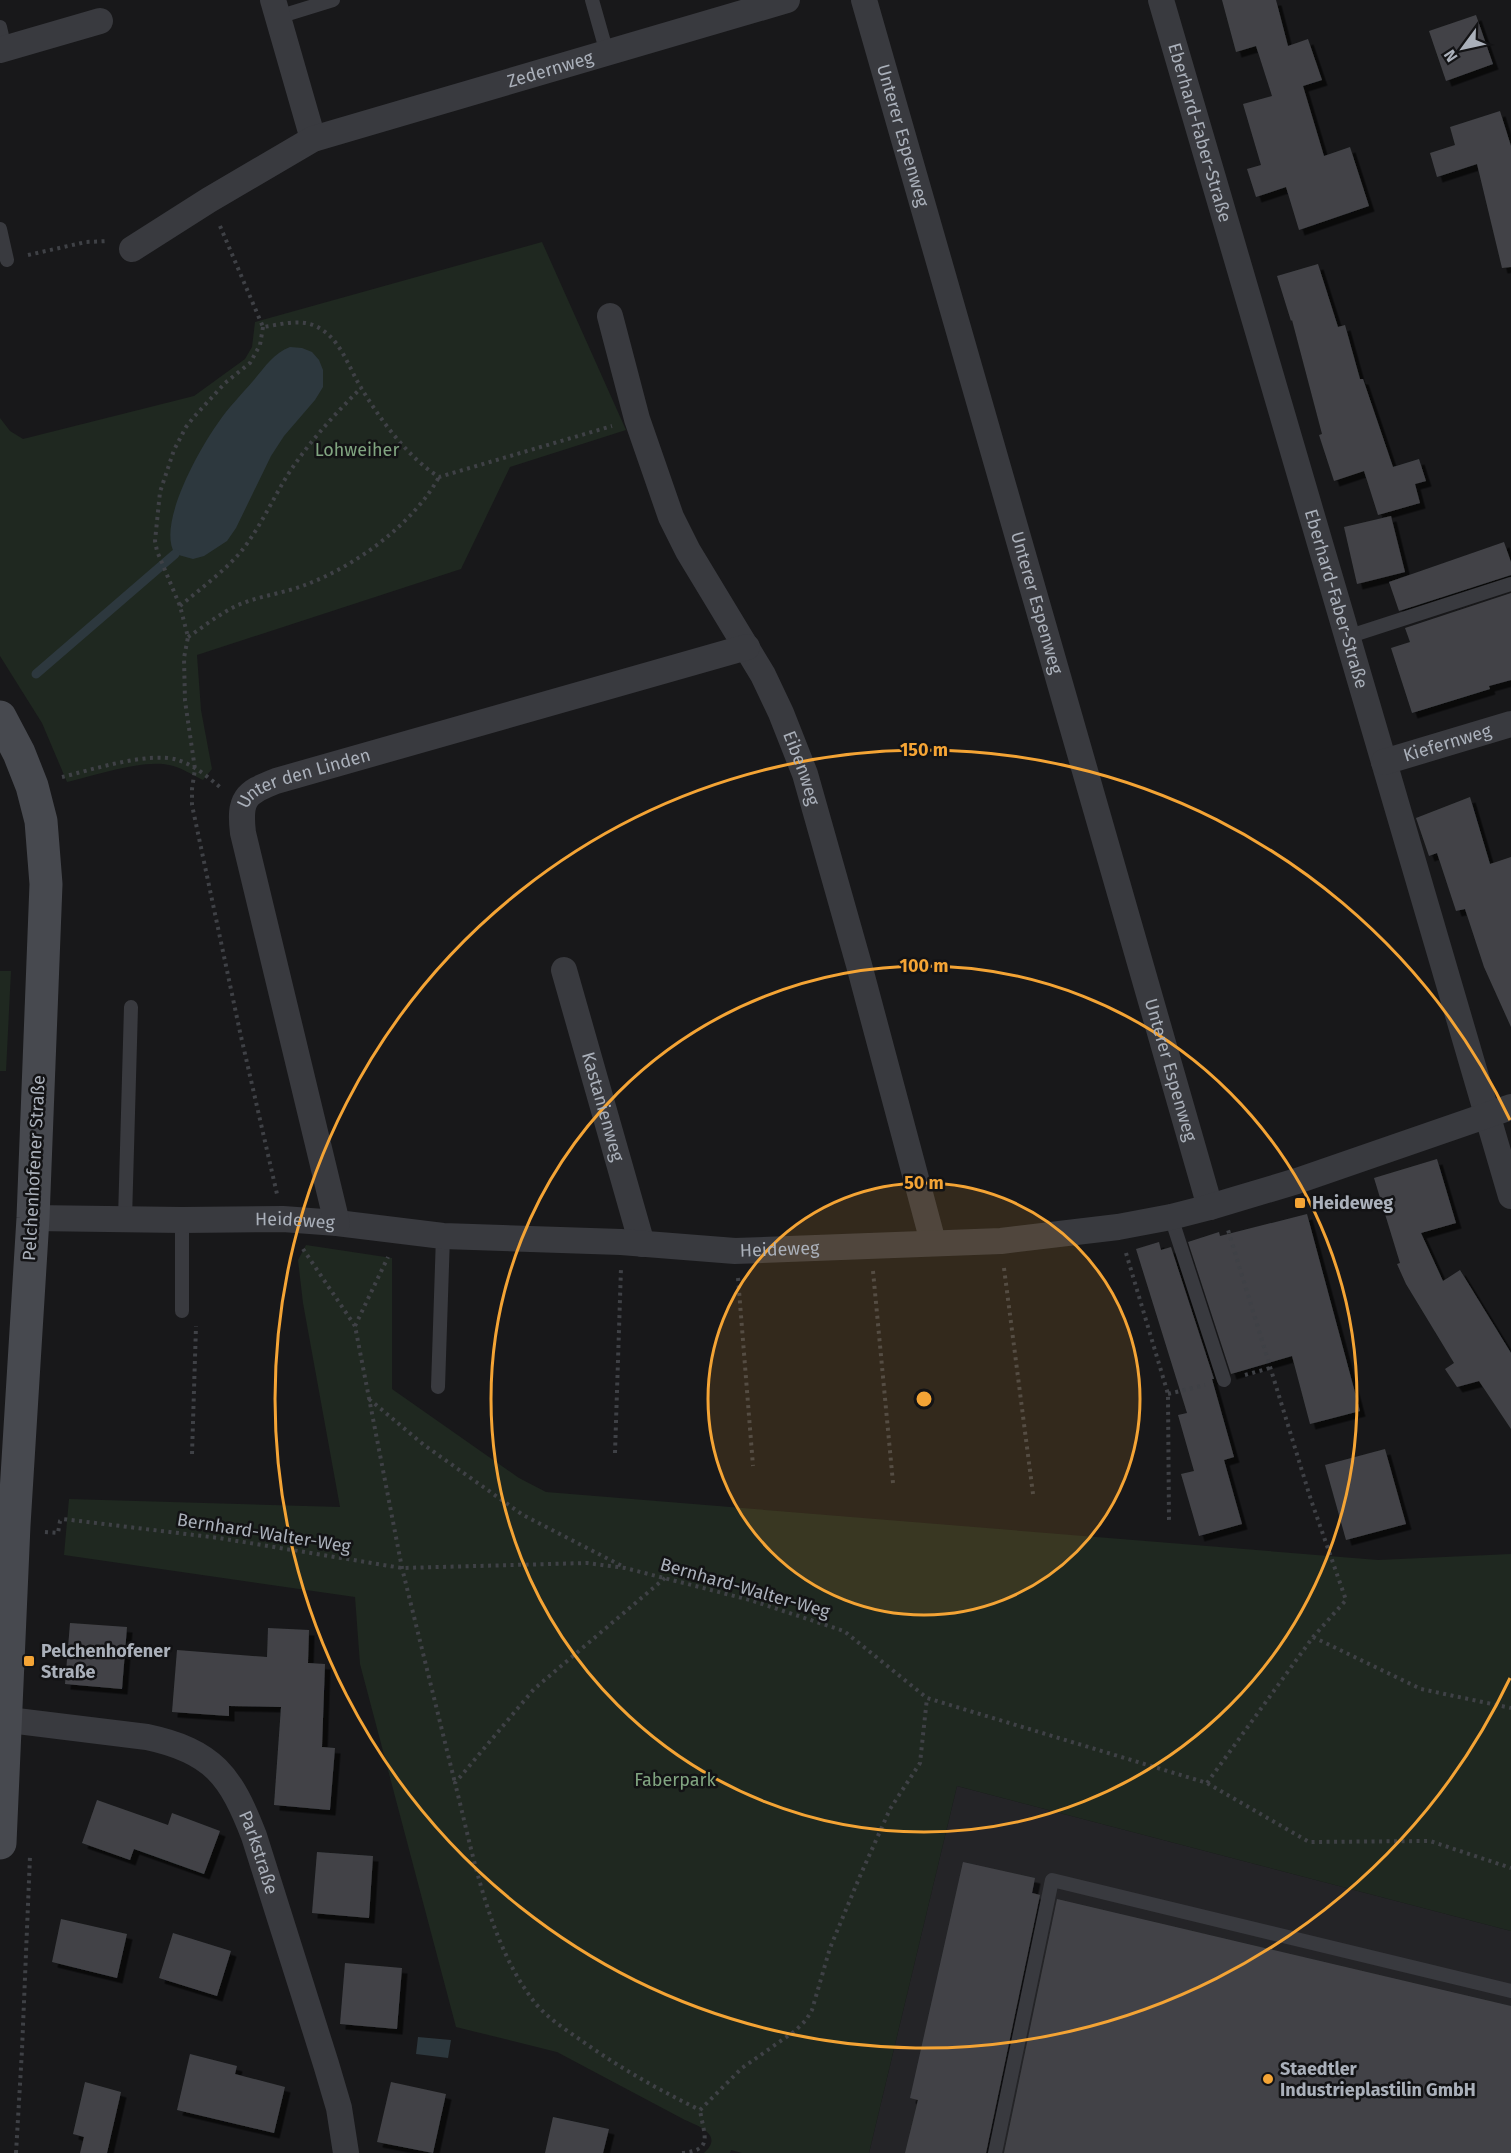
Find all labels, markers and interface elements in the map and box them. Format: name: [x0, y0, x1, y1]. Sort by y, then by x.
north arrow: [1433, 18, 1493, 78]
street label: Eberhard-Faber-Straße: [1163, 40, 1236, 225]
street label: Zedernweg: [504, 46, 597, 93]
text: N: [1440, 46, 1462, 66]
street label: Unterer Espenweg: [872, 62, 934, 210]
park label: Lohweiher: [315, 439, 399, 461]
street label: Eberhard-Faber-Straße: [1300, 507, 1373, 691]
street label: Unterer Espenweg: [1006, 529, 1068, 677]
street label: Kiefernweg: [1401, 719, 1494, 767]
street label: Eibenweg: [778, 727, 825, 809]
text: 150 m: [900, 739, 948, 761]
street label: Unter den Linden: [232, 744, 373, 812]
text: 100 m: [900, 955, 948, 977]
street label: Unterer Espenweg: [1140, 996, 1202, 1144]
street label: Kastanienweg: [577, 1049, 629, 1164]
street label: Pelchenhofener Straße: [18, 1074, 50, 1262]
text: 50 m: [904, 1172, 944, 1194]
place label: Heideweg: [1312, 1192, 1393, 1214]
marker: Heideweg: [1293, 1196, 1307, 1210]
street label: Heideweg: [255, 1208, 336, 1234]
street label: Heideweg: [739, 1237, 820, 1262]
centre of rings: [914, 1389, 934, 1409]
street label: Bernhard-Walter-Weg: [175, 1508, 353, 1558]
street label: Bernhard-Walter-Weg: [658, 1553, 833, 1623]
place label: Pelchenhofener Straße: [41, 1640, 171, 1683]
marker: Pelchenhofener Straße: [22, 1654, 36, 1668]
park label: Faberpark: [634, 1769, 717, 1791]
street label: Parkstraße: [234, 1807, 283, 1897]
place label: Staedtler Industrieplastilin GmbH: [1280, 2058, 1476, 2101]
marker: Staedtler Industrieplastilin GmbH: [1261, 2072, 1275, 2086]

